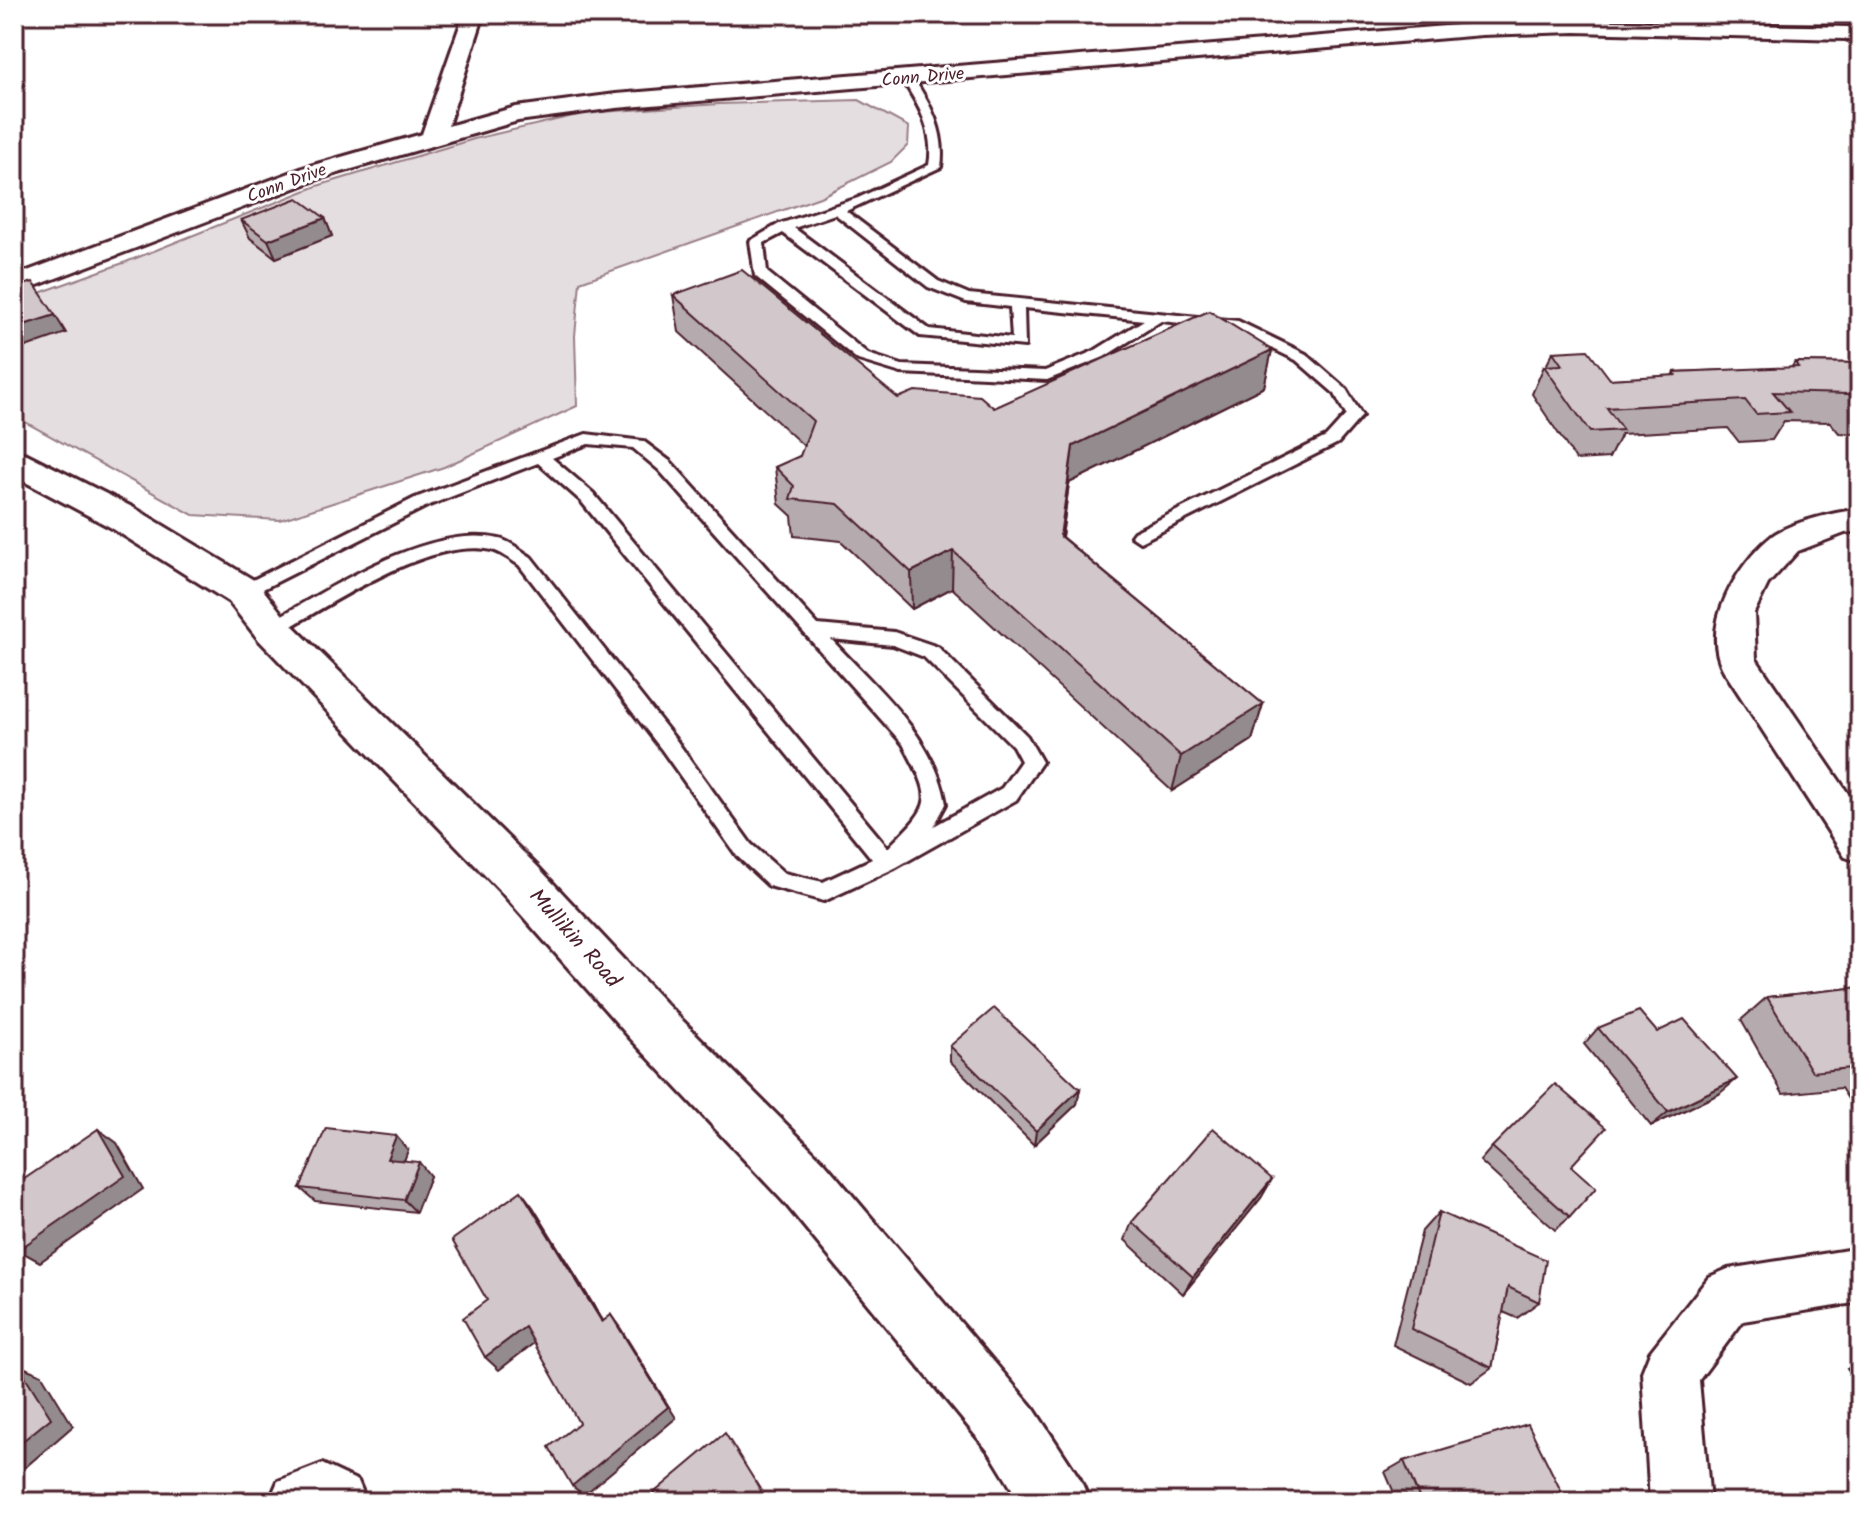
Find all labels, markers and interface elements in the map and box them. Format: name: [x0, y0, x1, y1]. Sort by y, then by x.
street label: Conn Drive: [880, 60, 966, 96]
street label: Conn Drive: [243, 156, 331, 212]
street label: Mullikin Road: [519, 881, 629, 998]

